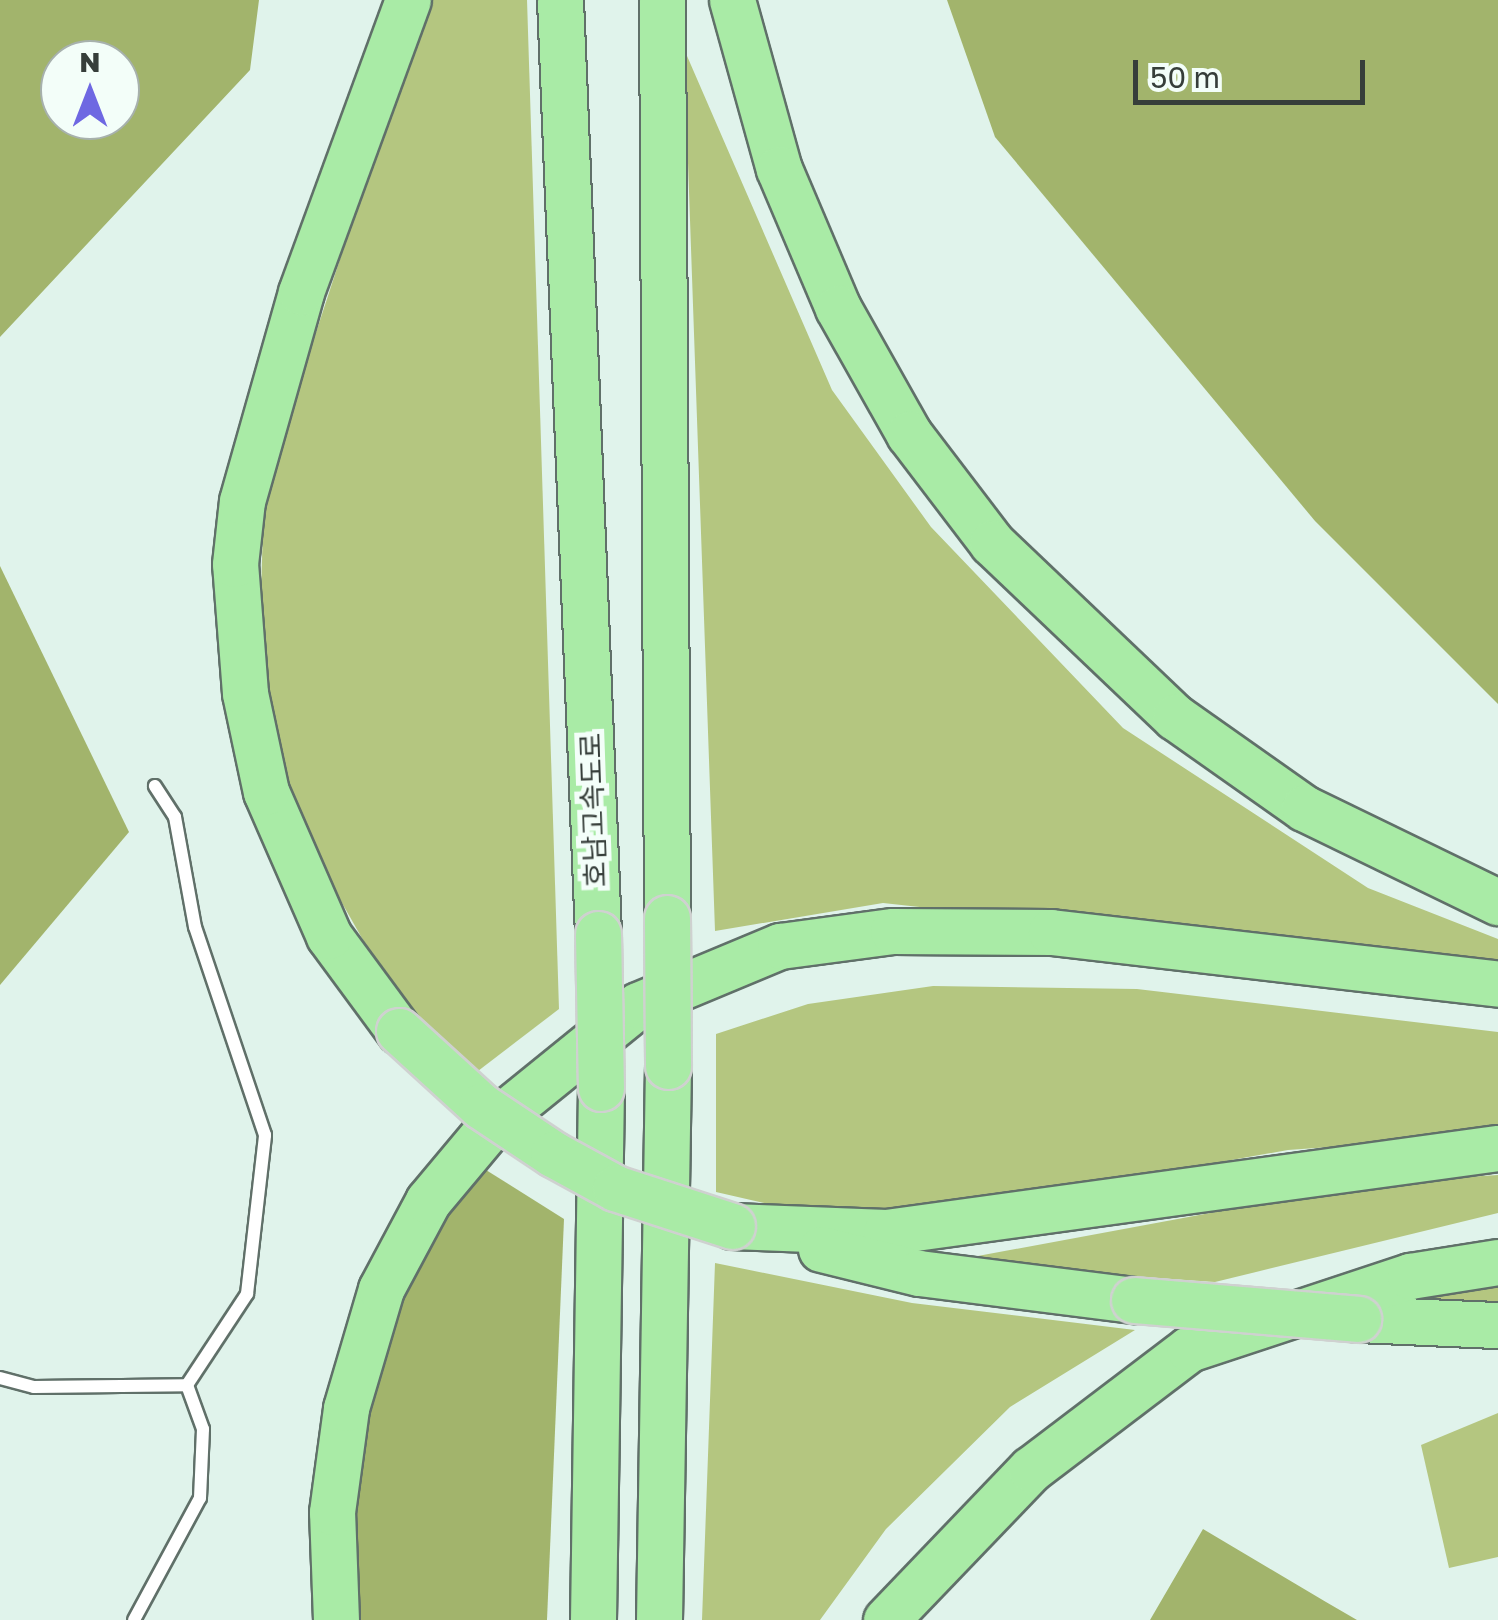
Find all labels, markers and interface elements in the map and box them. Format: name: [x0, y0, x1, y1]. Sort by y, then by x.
north arrow: [40, 40, 140, 140]
scale bar: [1138, 40, 1370, 102]
text: N: [79, 45, 101, 78]
text: 50 m: [1150, 59, 1220, 95]
street label: 호남고속도로: [574, 732, 612, 888]

